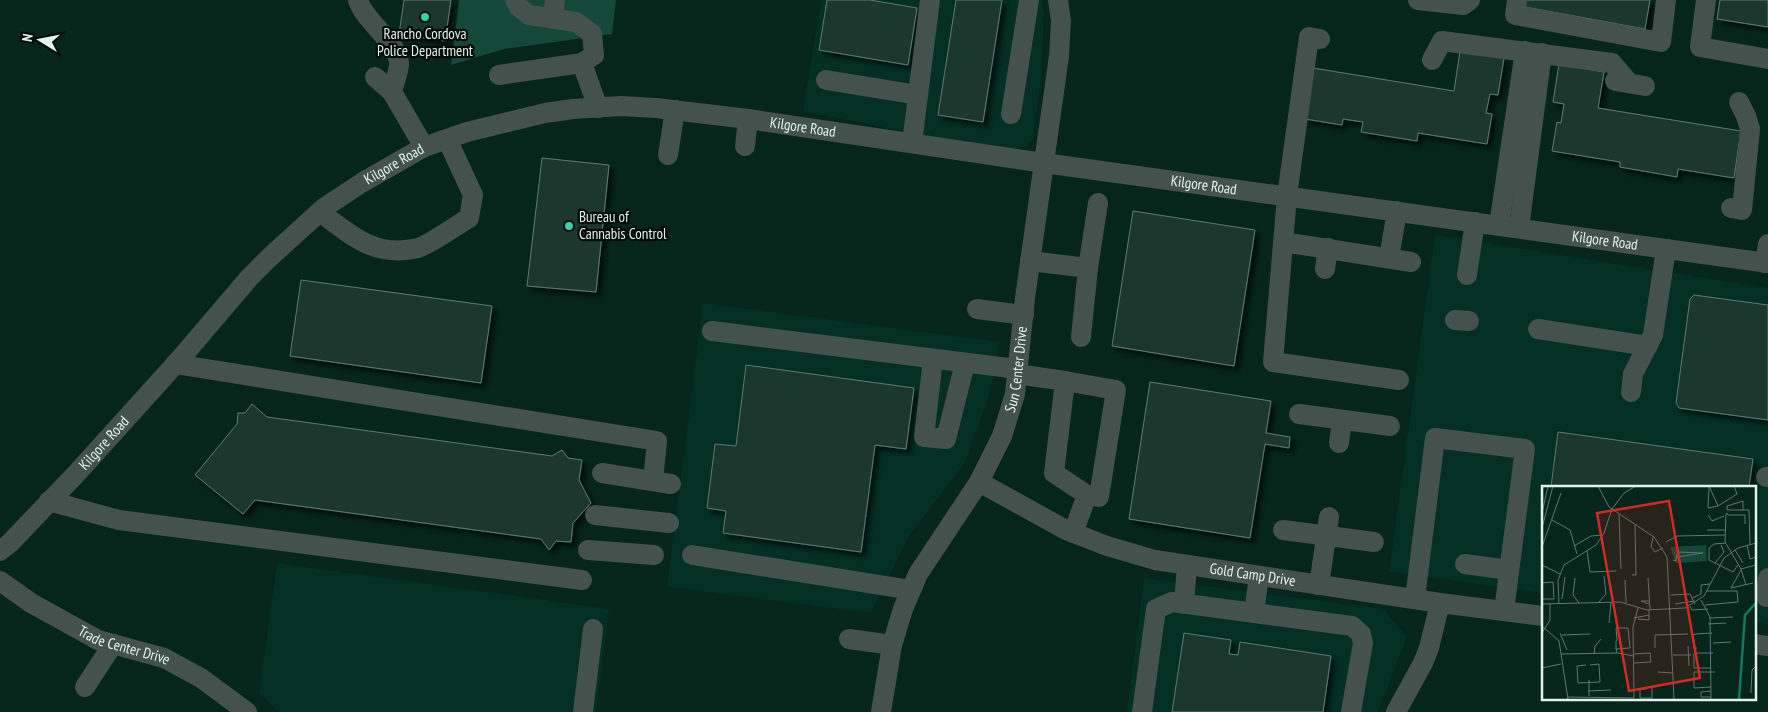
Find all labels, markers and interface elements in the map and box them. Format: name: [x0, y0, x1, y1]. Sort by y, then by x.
marker: Rancho Cordova Police Department: [419, 11, 431, 23]
north arrow: [15, 15, 65, 65]
place label: Rancho Cordova Police Department: [377, 24, 473, 60]
text: N: [18, 32, 37, 43]
street label: Kilgore Road: [769, 112, 837, 141]
street label: Kilgore Road: [360, 139, 427, 189]
street label: Kilgore Road: [1170, 171, 1238, 199]
place label: Bureau of Cannabis Control: [579, 207, 667, 243]
marker: Bureau of Cannabis Control: [563, 220, 575, 232]
street label: Kilgore Road: [1571, 226, 1639, 254]
street label: Sun Center Drive: [1000, 325, 1031, 415]
street label: Kilgore Road: [74, 412, 133, 474]
inset map: [1542, 486, 1756, 700]
street label: Gold Camp Drive: [1208, 558, 1297, 590]
street label: Trade Center Drive: [75, 621, 174, 669]

